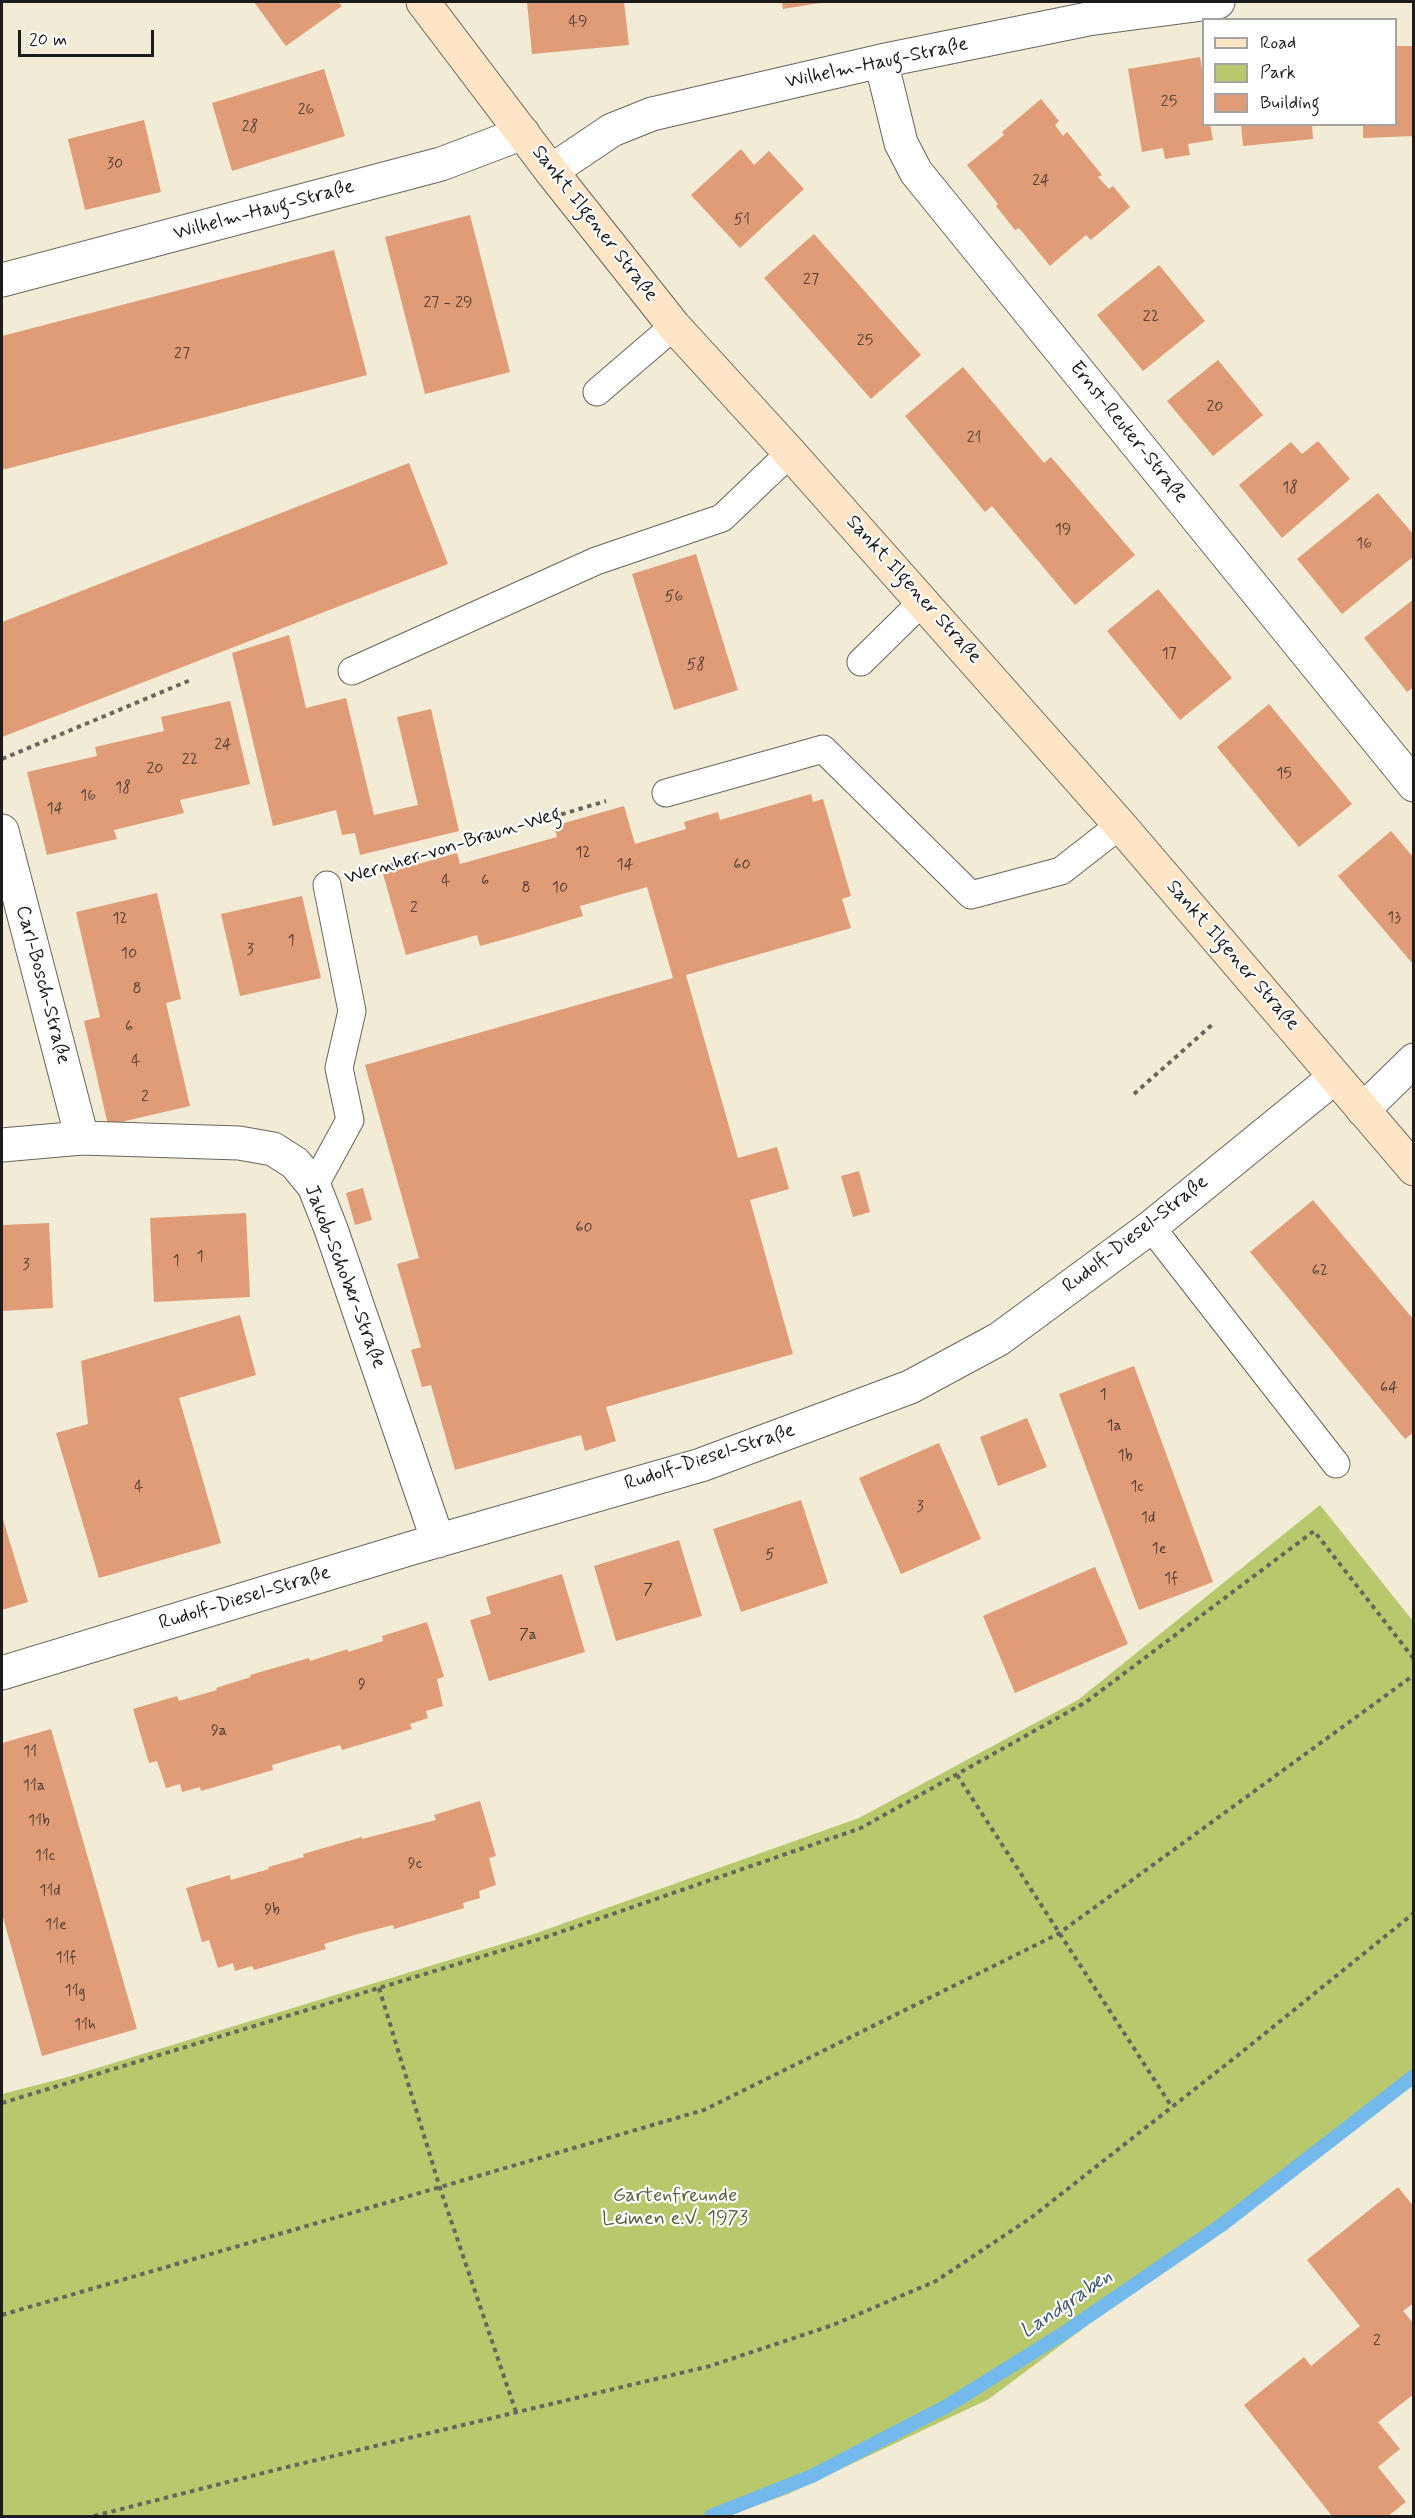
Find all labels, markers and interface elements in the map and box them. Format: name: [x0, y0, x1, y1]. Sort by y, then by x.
house number: 49: [569, 13, 587, 33]
scale bar: [21, 18, 158, 56]
legend: [1202, 18, 1397, 126]
text: 20 m: [29, 28, 67, 52]
text: Road: [1260, 31, 1296, 55]
street label: Wilhelm-Haug-Straße: [783, 33, 971, 95]
text: Park: [1260, 61, 1296, 85]
text: Building: [1260, 91, 1320, 115]
house number: 25: [1161, 93, 1177, 113]
house number: 26: [298, 101, 314, 121]
house number: 28: [242, 118, 258, 138]
street label: Sankt Ilgener Straße: [526, 141, 662, 307]
house number: 30: [107, 155, 123, 175]
house number: 24: [1032, 172, 1050, 192]
street label: Wilhelm-Haug-Straße: [171, 175, 357, 247]
house number: 51: [734, 211, 750, 231]
house number: 27: [803, 271, 819, 291]
house number: 27 - 29: [423, 294, 473, 314]
house number: 22: [1143, 308, 1159, 328]
house number: 25: [857, 332, 873, 352]
house number: 27: [174, 345, 190, 365]
street label: Ernst-Reuter-Straße: [1063, 357, 1193, 509]
house number: 20: [1207, 398, 1223, 418]
house number: 21: [967, 429, 981, 449]
house number: 18: [1282, 479, 1298, 499]
street label: Sankt Ilgener Straße: [840, 511, 986, 669]
house number: 19: [1055, 521, 1071, 541]
house number: 16: [1356, 535, 1372, 555]
house number: 56: [665, 588, 683, 608]
house number: 17: [1161, 645, 1177, 665]
house number: 58: [687, 656, 705, 676]
house number: 24: [214, 736, 232, 756]
house number: 22: [182, 751, 198, 771]
house number: 20: [147, 760, 163, 780]
house number: 15: [1276, 765, 1292, 785]
house number: 18: [115, 779, 131, 799]
house number: 16: [80, 787, 96, 807]
house number: 14: [47, 800, 63, 820]
street label: Wernher-von-Braun-Weg: [342, 803, 564, 891]
house number: 12: [575, 844, 591, 864]
house number: 14: [617, 856, 633, 876]
house number: 60: [733, 856, 751, 876]
house number: 4: [441, 872, 451, 892]
house number: 6: [481, 872, 489, 892]
street label: Sankt Ilgener Straße: [1160, 876, 1304, 1036]
house number: 8: [521, 879, 531, 899]
house number: 10: [552, 879, 568, 899]
house number: 2: [410, 899, 418, 919]
street label: Carl-Bosch-Straße: [9, 903, 75, 1067]
house number: 13: [1387, 909, 1401, 929]
house number: 12: [112, 910, 128, 930]
house number: 1: [287, 932, 295, 952]
house number: 3: [246, 941, 254, 961]
house number: 10: [121, 945, 137, 965]
house number: 8: [132, 980, 142, 1000]
house number: 6: [125, 1018, 133, 1038]
house number: 4: [131, 1052, 141, 1072]
house number: 2: [141, 1088, 149, 1108]
street label: Rudolf-Diesel-Straße: [1058, 1171, 1214, 1299]
street label: Jakob-Schober-Straße: [298, 1182, 390, 1372]
house number: 60: [575, 1219, 593, 1239]
house number: 1: [196, 1248, 204, 1268]
house number: 1: [172, 1252, 180, 1272]
house number: 3: [22, 1256, 30, 1276]
house number: 62: [1312, 1262, 1328, 1282]
house number: 64: [1380, 1379, 1398, 1399]
house number: 1: [1099, 1386, 1107, 1406]
house number: 1a: [1106, 1417, 1122, 1437]
street label: Rudolf-Diesel-Straße: [622, 1419, 798, 1497]
house number: 1b: [1117, 1447, 1133, 1467]
house number: 4: [134, 1478, 144, 1498]
house number: 1c: [1130, 1478, 1144, 1498]
house number: 3: [916, 1498, 924, 1518]
house number: 1d: [1141, 1509, 1155, 1529]
house number: 1e: [1151, 1540, 1167, 1560]
house number: 5: [765, 1546, 775, 1566]
street label: Rudolf-Diesel-Straße: [156, 1561, 334, 1637]
house number: 1f: [1164, 1570, 1178, 1590]
house number: 7: [643, 1581, 653, 1601]
house number: 7a: [519, 1626, 537, 1646]
house number: 9: [358, 1676, 366, 1696]
house number: 9a: [211, 1722, 227, 1742]
house number: 11: [23, 1743, 37, 1763]
house number: 11a: [23, 1777, 45, 1797]
house number: 11b: [28, 1812, 50, 1832]
house number: 11c: [35, 1847, 55, 1867]
house number: 9c: [408, 1855, 422, 1875]
house number: 11d: [39, 1882, 61, 1902]
house number: 9b: [264, 1901, 280, 1921]
house number: 11e: [45, 1916, 67, 1936]
house number: 11f: [56, 1949, 76, 1969]
house number: 11g: [65, 1982, 85, 2002]
house number: 11h: [74, 2016, 96, 2036]
park label: Gartenfreunde Leimen e.V. 1973: [602, 2185, 748, 2232]
water label: Landgraben: [1016, 2265, 1118, 2345]
house number: 2: [1373, 2332, 1381, 2352]

